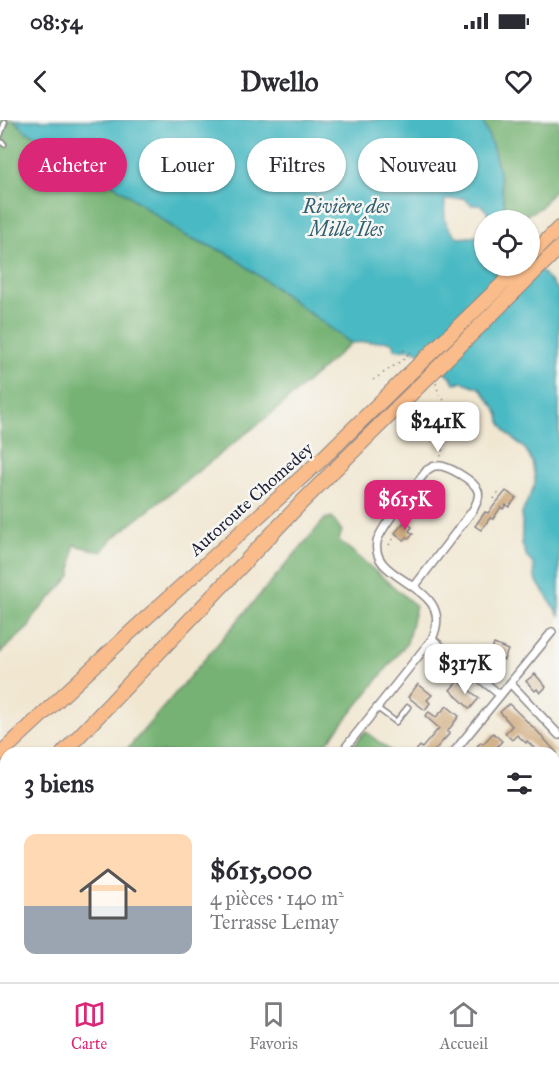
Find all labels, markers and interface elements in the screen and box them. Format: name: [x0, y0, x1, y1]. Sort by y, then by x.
text: 08:54: [30, 8, 82, 35]
icon: back: [24, 65, 57, 98]
text: Dwello: [240, 65, 319, 98]
icon: heart: [502, 65, 535, 98]
chip: Acheter: [18, 138, 127, 192]
chip: Louer: [139, 138, 235, 192]
chip: Filtres: [247, 138, 346, 192]
chip: Nouveau: [358, 138, 478, 192]
water label: Rivière des Mille Îles: [302, 194, 391, 241]
map controls: [474, 210, 540, 276]
button: locate: [474, 210, 540, 276]
pin: $241K: [396, 402, 480, 453]
text: $241K: [410, 409, 466, 433]
street label: Autoroute Chomedey: [184, 437, 318, 561]
pin: $615K: [363, 480, 447, 531]
text: $615K: [378, 487, 432, 511]
pin: $317K: [423, 644, 507, 695]
text: $317K: [439, 651, 491, 675]
text: 3 biens: [24, 767, 94, 799]
icon: filters: [503, 767, 536, 800]
text: $615,000: [210, 854, 312, 886]
icon: home: [72, 858, 144, 930]
text: 4 pièces · 140 m²: [210, 886, 344, 910]
text: Terrasse Lemay: [210, 910, 339, 934]
tab: Carte: [71, 998, 107, 1053]
tab: Favoris: [249, 998, 298, 1053]
tab: Accueil: [440, 998, 488, 1053]

